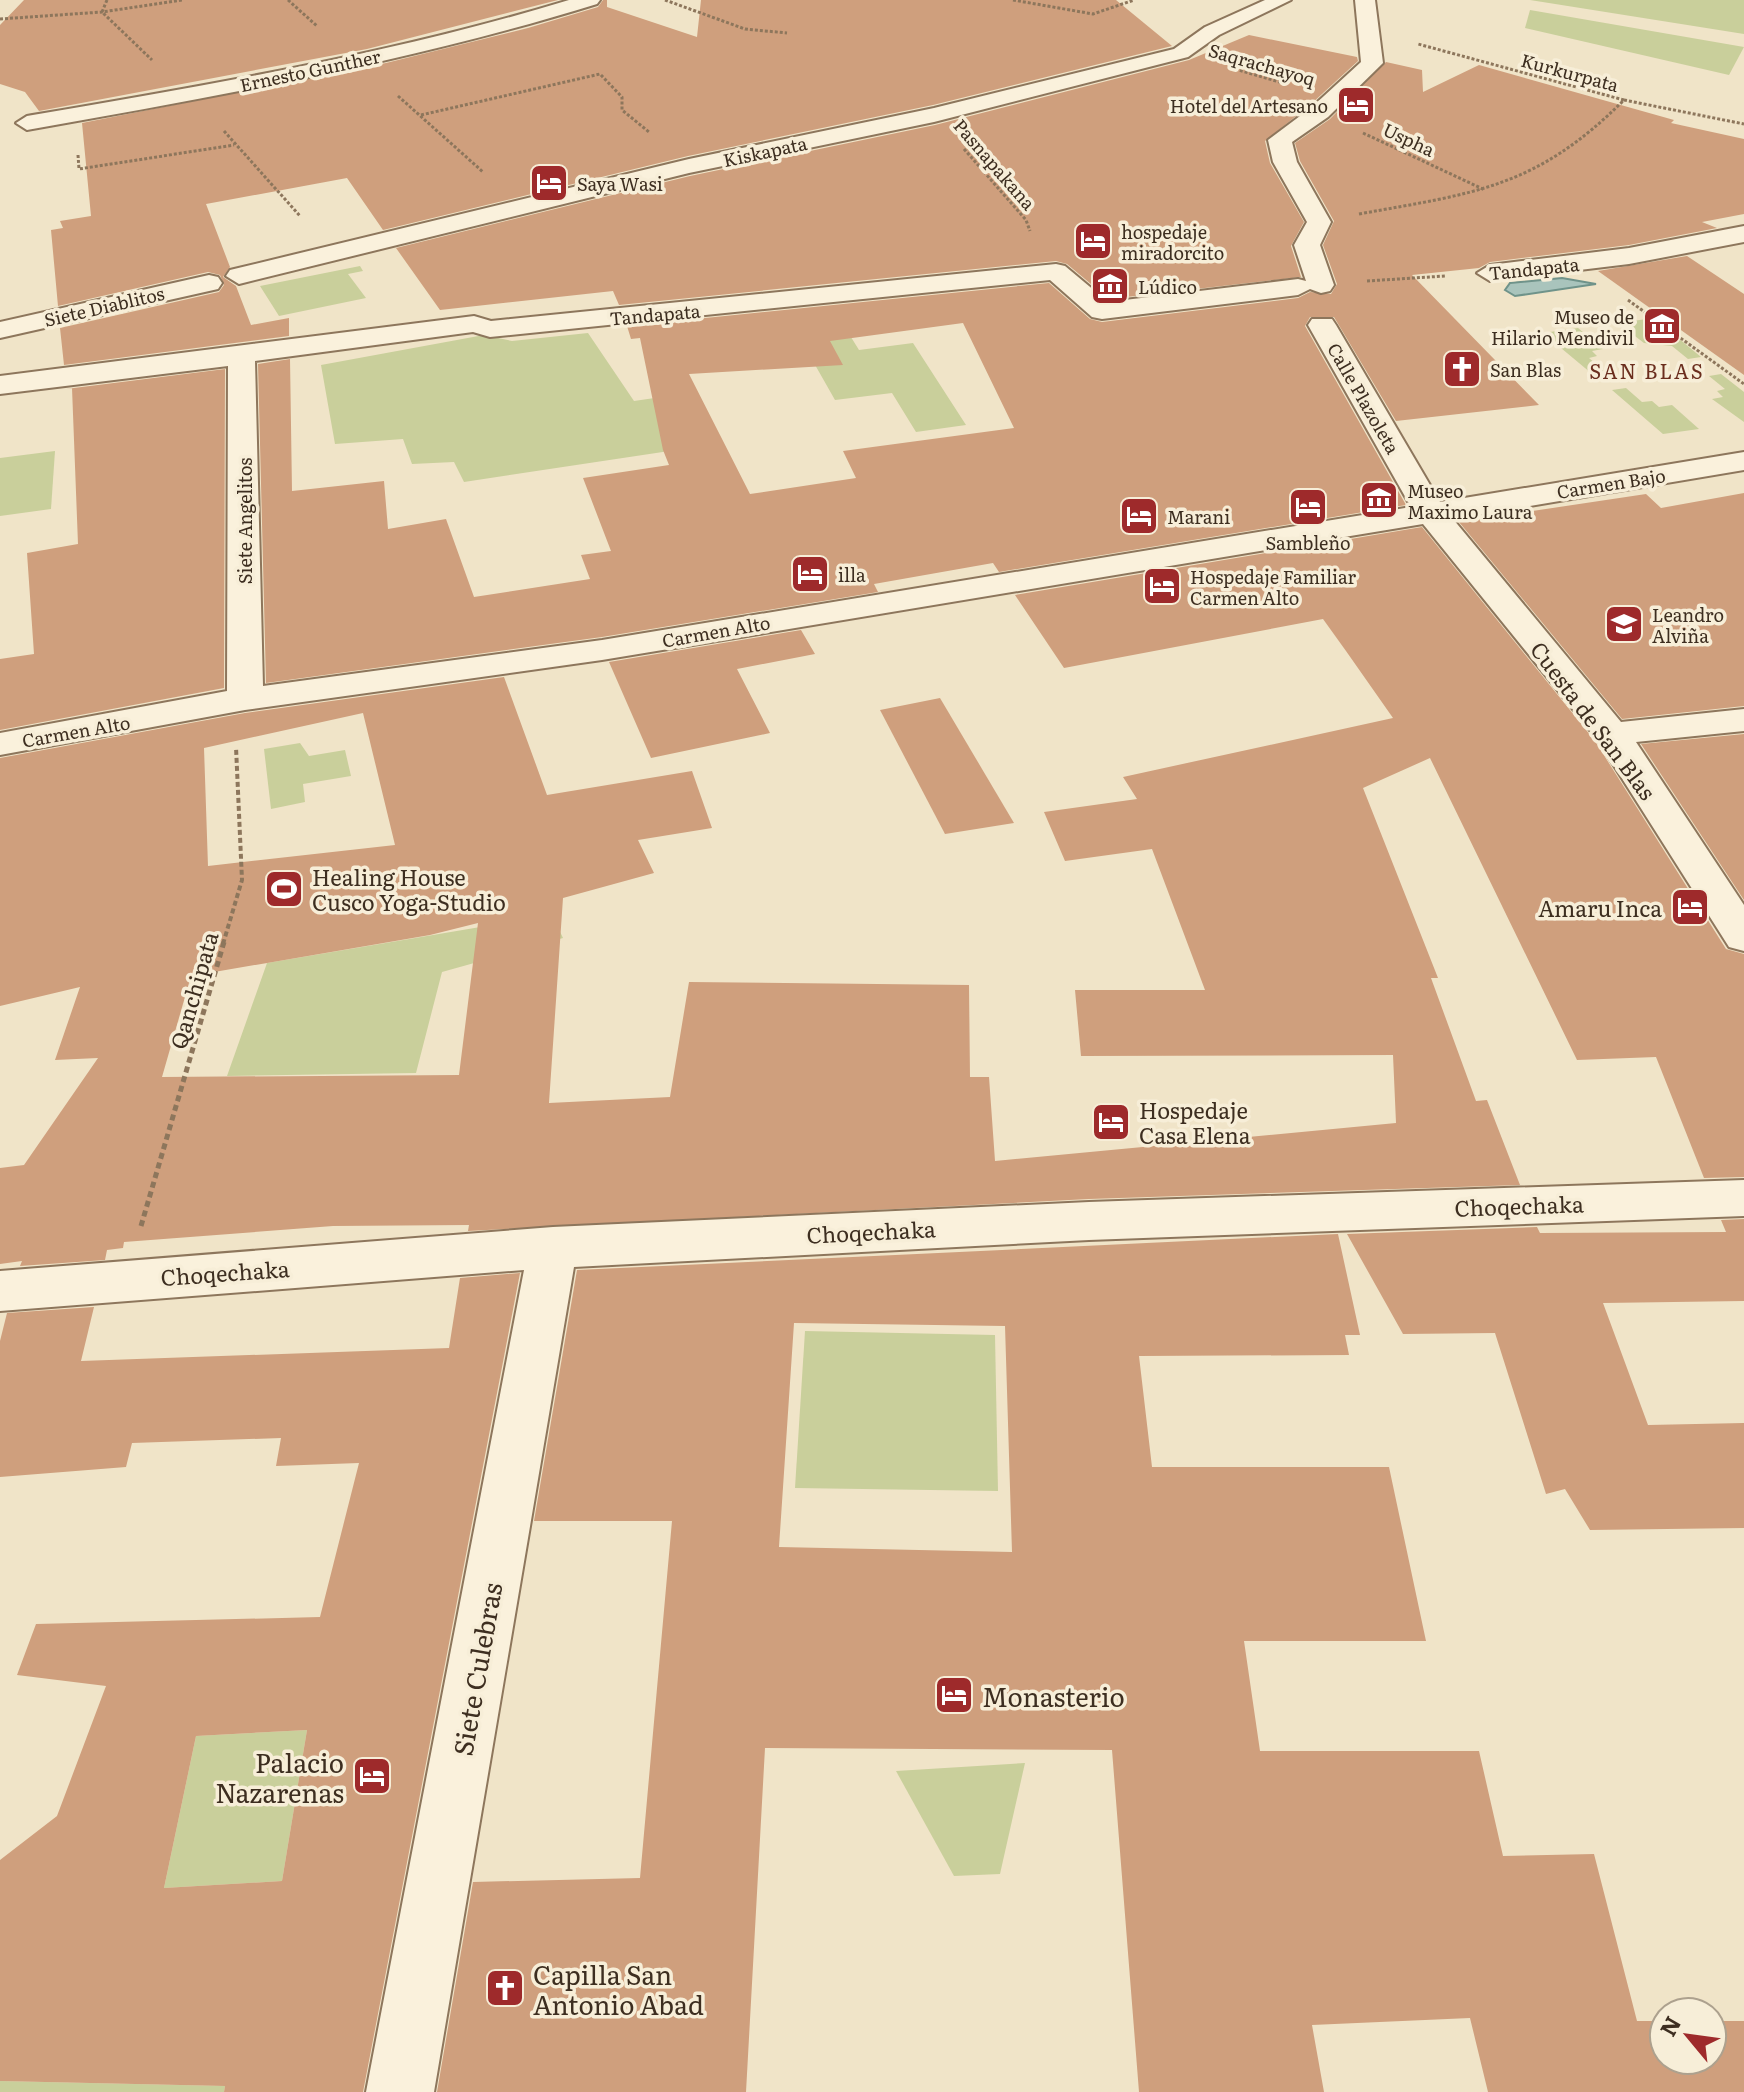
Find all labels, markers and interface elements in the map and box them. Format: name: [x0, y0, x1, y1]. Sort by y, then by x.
street label: Saqrachayoq: [1205, 36, 1319, 92]
street label: Ernesto Gunther: [237, 42, 383, 98]
street label: Kurkurpata: [1518, 46, 1622, 98]
hotel icon: Hotel del Artesano: [1335, 84, 1377, 126]
place label: Hotel del Artesano: [1170, 92, 1328, 119]
street label: Pasnapakana: [948, 113, 1042, 216]
street label: Uspha: [1379, 115, 1440, 163]
street label: Kiskapata: [720, 129, 810, 173]
hotel icon: Saya Wasi: [528, 162, 570, 204]
place label: Saya Wasi: [577, 170, 663, 197]
place label: hospedaje miradorcito: [1121, 218, 1224, 266]
hotel icon: hospedaje miradorcito: [1072, 220, 1114, 262]
street label: Tandapata: [1487, 250, 1581, 286]
museum icon: Lúdico: [1089, 265, 1131, 307]
place label: Lúdico: [1138, 273, 1197, 300]
street label: Siete Diablitos: [41, 279, 167, 333]
street label: Tandapata: [609, 297, 702, 331]
place label: Museo de Hilario Mendivil: [1491, 303, 1634, 351]
museum icon: Museo de Hilario Mendivil: [1641, 305, 1683, 347]
street label: Calle Plazoleta: [1321, 337, 1407, 459]
church icon: San Blas: [1441, 348, 1483, 390]
district label: SAN BLAS: [1589, 355, 1705, 385]
place label: San Blas: [1490, 356, 1561, 383]
street label: Siete Angelitos: [231, 458, 258, 584]
street label: Carmen Bajo: [1555, 461, 1667, 505]
place label: Museo Maximo Laura: [1407, 477, 1533, 525]
museum icon: Museo Maximo Laura: [1358, 479, 1400, 521]
hotel icon: Sambleño: [1287, 486, 1329, 528]
hotel icon: Marani: [1118, 495, 1160, 537]
place label: Marani: [1167, 503, 1230, 530]
place label: Sambleño: [1265, 529, 1351, 556]
hotel icon: illa: [789, 553, 831, 595]
place label: illa: [838, 561, 866, 588]
place label: Hospedaje Familiar Carmen Alto: [1190, 563, 1357, 611]
hotel icon: Hospedaje Familiar Carmen Alto: [1141, 565, 1183, 607]
place label: Leandro Alviña: [1652, 601, 1724, 649]
school or university icon: Leandro Alviña: [1603, 603, 1645, 645]
street label: Carmen Alto: [660, 608, 772, 654]
street label: Cuesta de San Blas: [1523, 634, 1665, 806]
street label: Carmen Alto: [20, 708, 132, 754]
place label: Healing House Cusco Yoga-Studio: [312, 860, 506, 918]
sports icon: Healing House Cusco Yoga-Studio: [263, 868, 305, 910]
hotel icon: Amaru Inca: [1669, 886, 1711, 928]
place label: Amaru Inca: [1538, 891, 1662, 924]
street label: Qanchipata: [160, 927, 226, 1053]
place label: Hospedaje Casa Elena: [1139, 1093, 1251, 1151]
hotel icon: Hospedaje Casa Elena: [1090, 1101, 1132, 1143]
street label: Choqechaka: [1454, 1186, 1584, 1224]
street label: Choqechaka: [806, 1211, 937, 1251]
street label: Choqechaka: [159, 1251, 291, 1293]
street label: Siete Culebras: [442, 1579, 510, 1759]
hotel icon: Monasterio: [933, 1674, 975, 1716]
place label: Monasterio: [982, 1676, 1125, 1715]
place label: Palacio Nazarenas: [215, 1742, 344, 1811]
hotel icon: Palacio Nazarenas: [351, 1755, 393, 1797]
place label: Capilla San Antonio Abad: [533, 1954, 704, 2023]
church icon: Capilla San Antonio Abad: [484, 1967, 526, 2009]
north arrow: [1648, 1996, 1728, 2076]
text: N: [1650, 2010, 1688, 2042]

